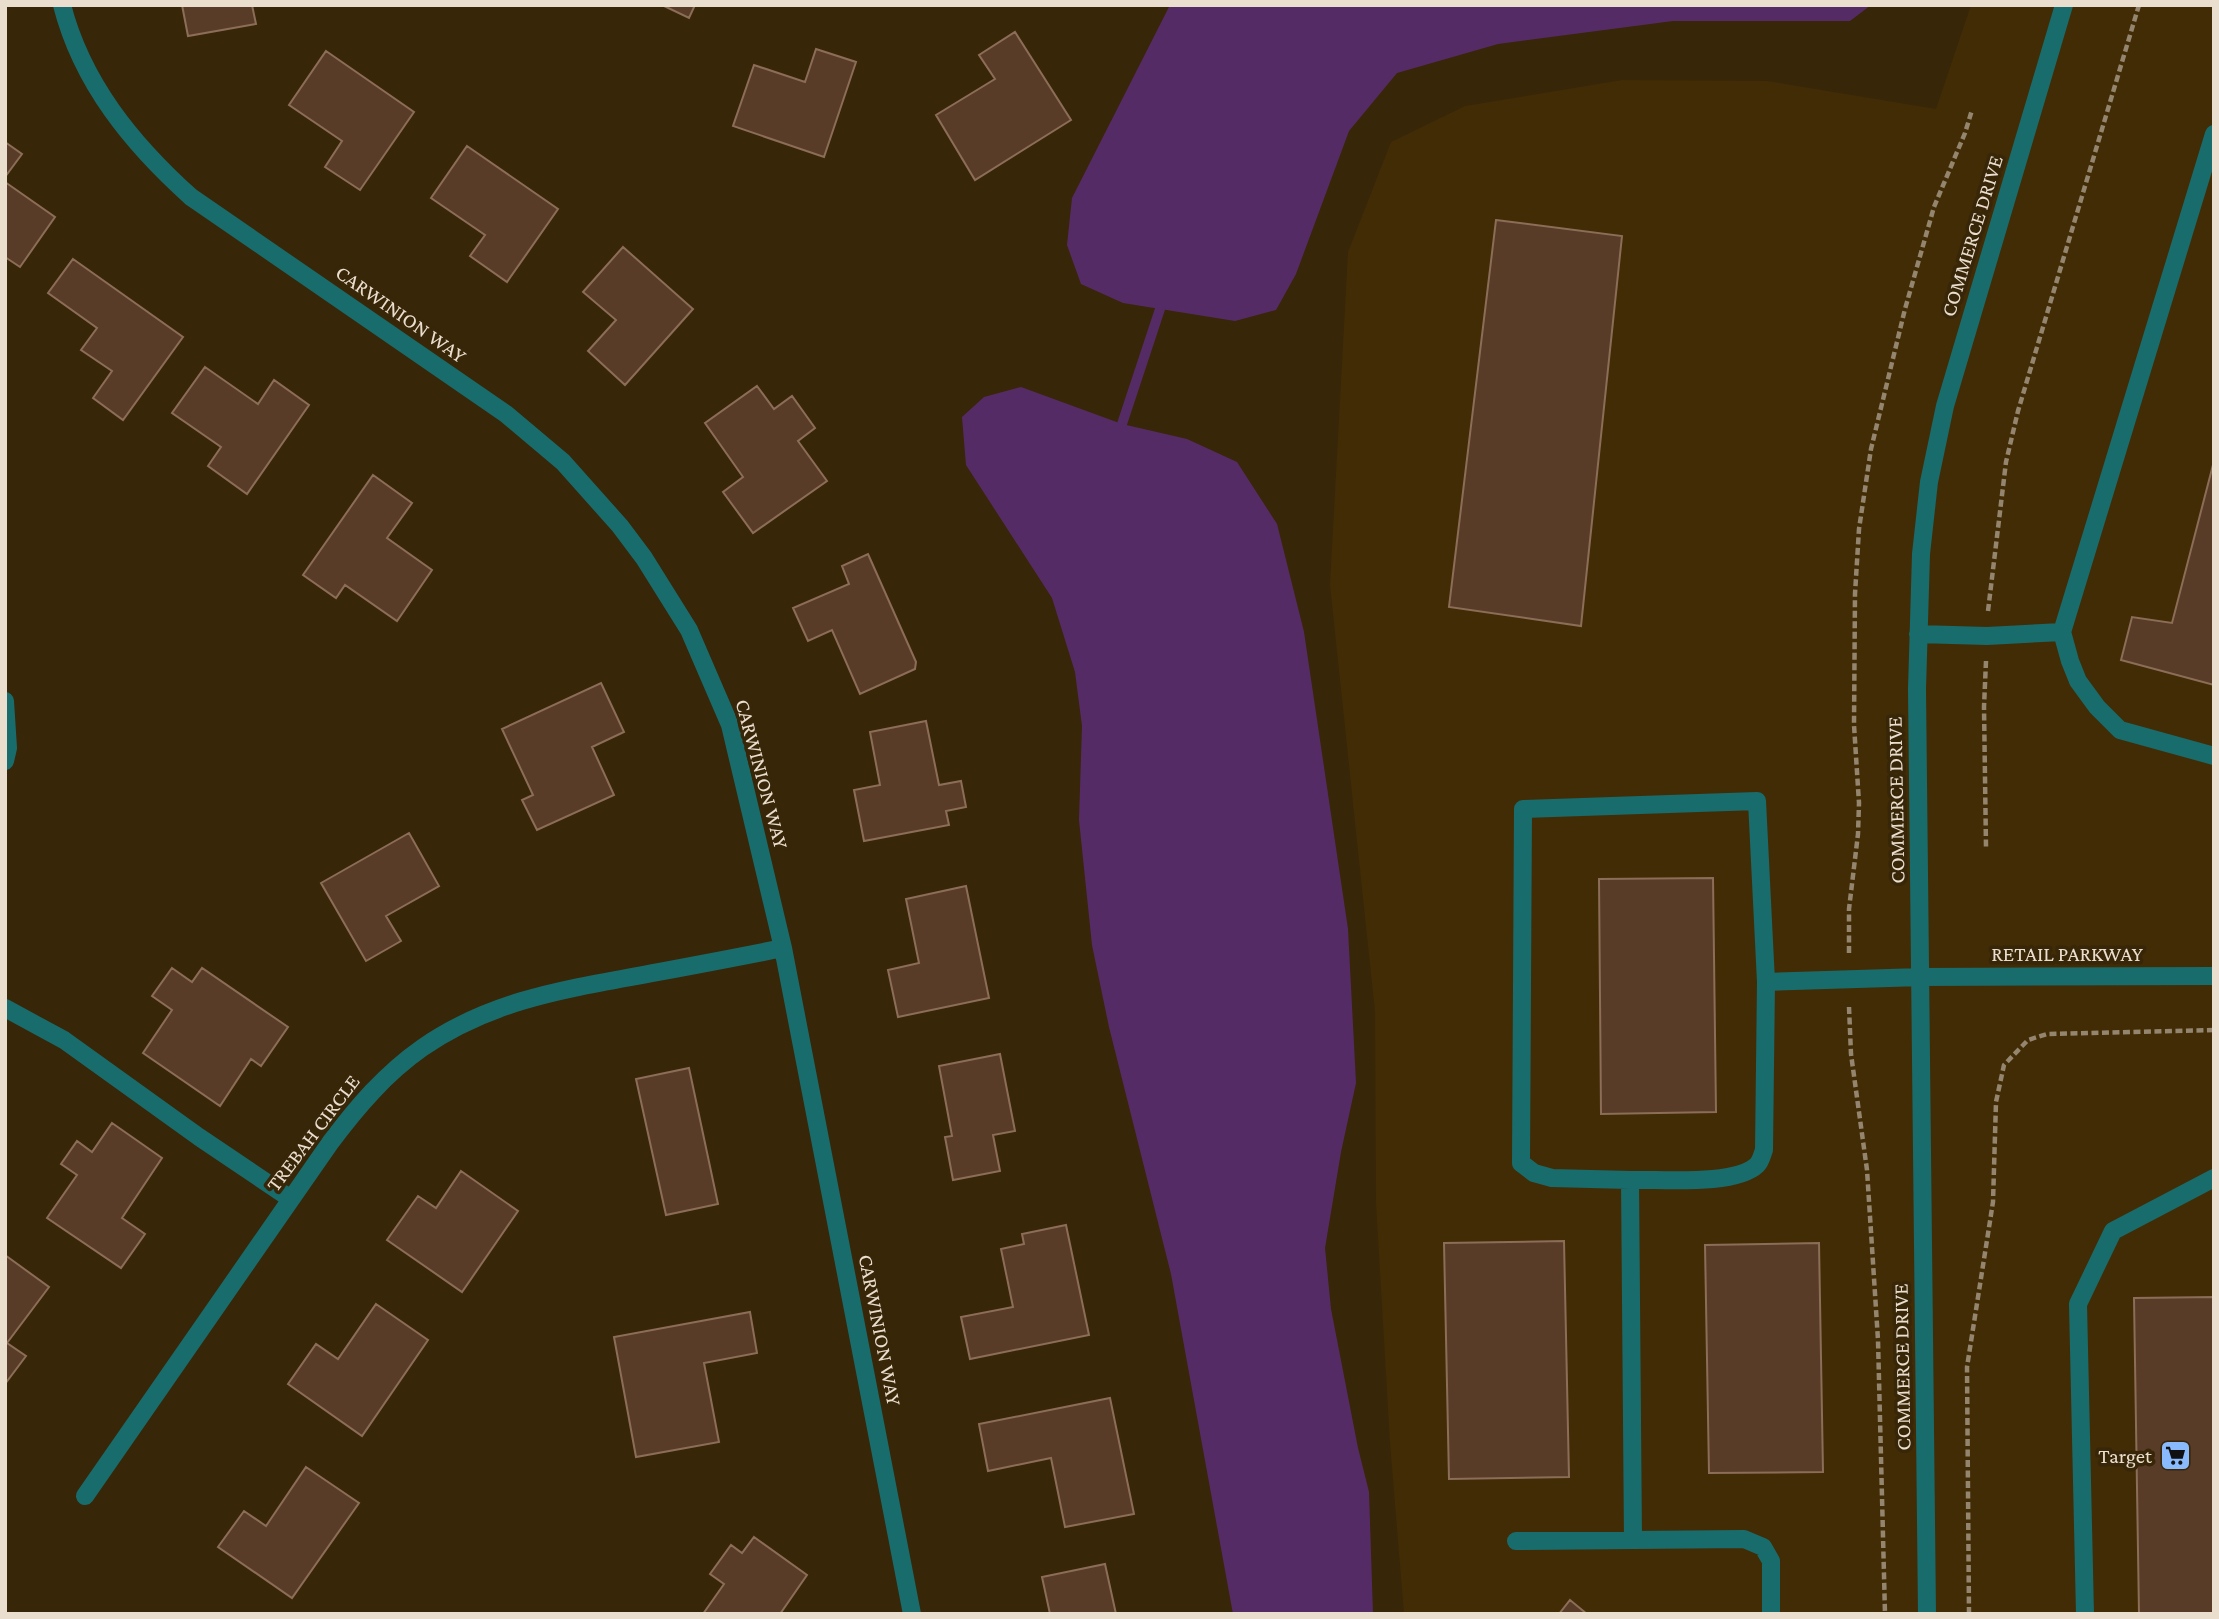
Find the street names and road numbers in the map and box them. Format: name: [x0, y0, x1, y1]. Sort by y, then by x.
street label: COMMERCE DRIVE: [1936, 153, 2008, 319]
street label: CARWINION WAY: [331, 260, 472, 368]
street label: CARWINION WAY: [731, 697, 794, 852]
street label: COMMERCE DRIVE: [1883, 716, 1909, 884]
street label: RETAIL PARKWAY: [1991, 942, 2144, 966]
street label: TREBAH CIRCLE: [261, 1070, 365, 1196]
street label: CARWINION WAY: [854, 1252, 907, 1409]
street label: COMMERCE DRIVE: [1889, 1283, 1915, 1451]

